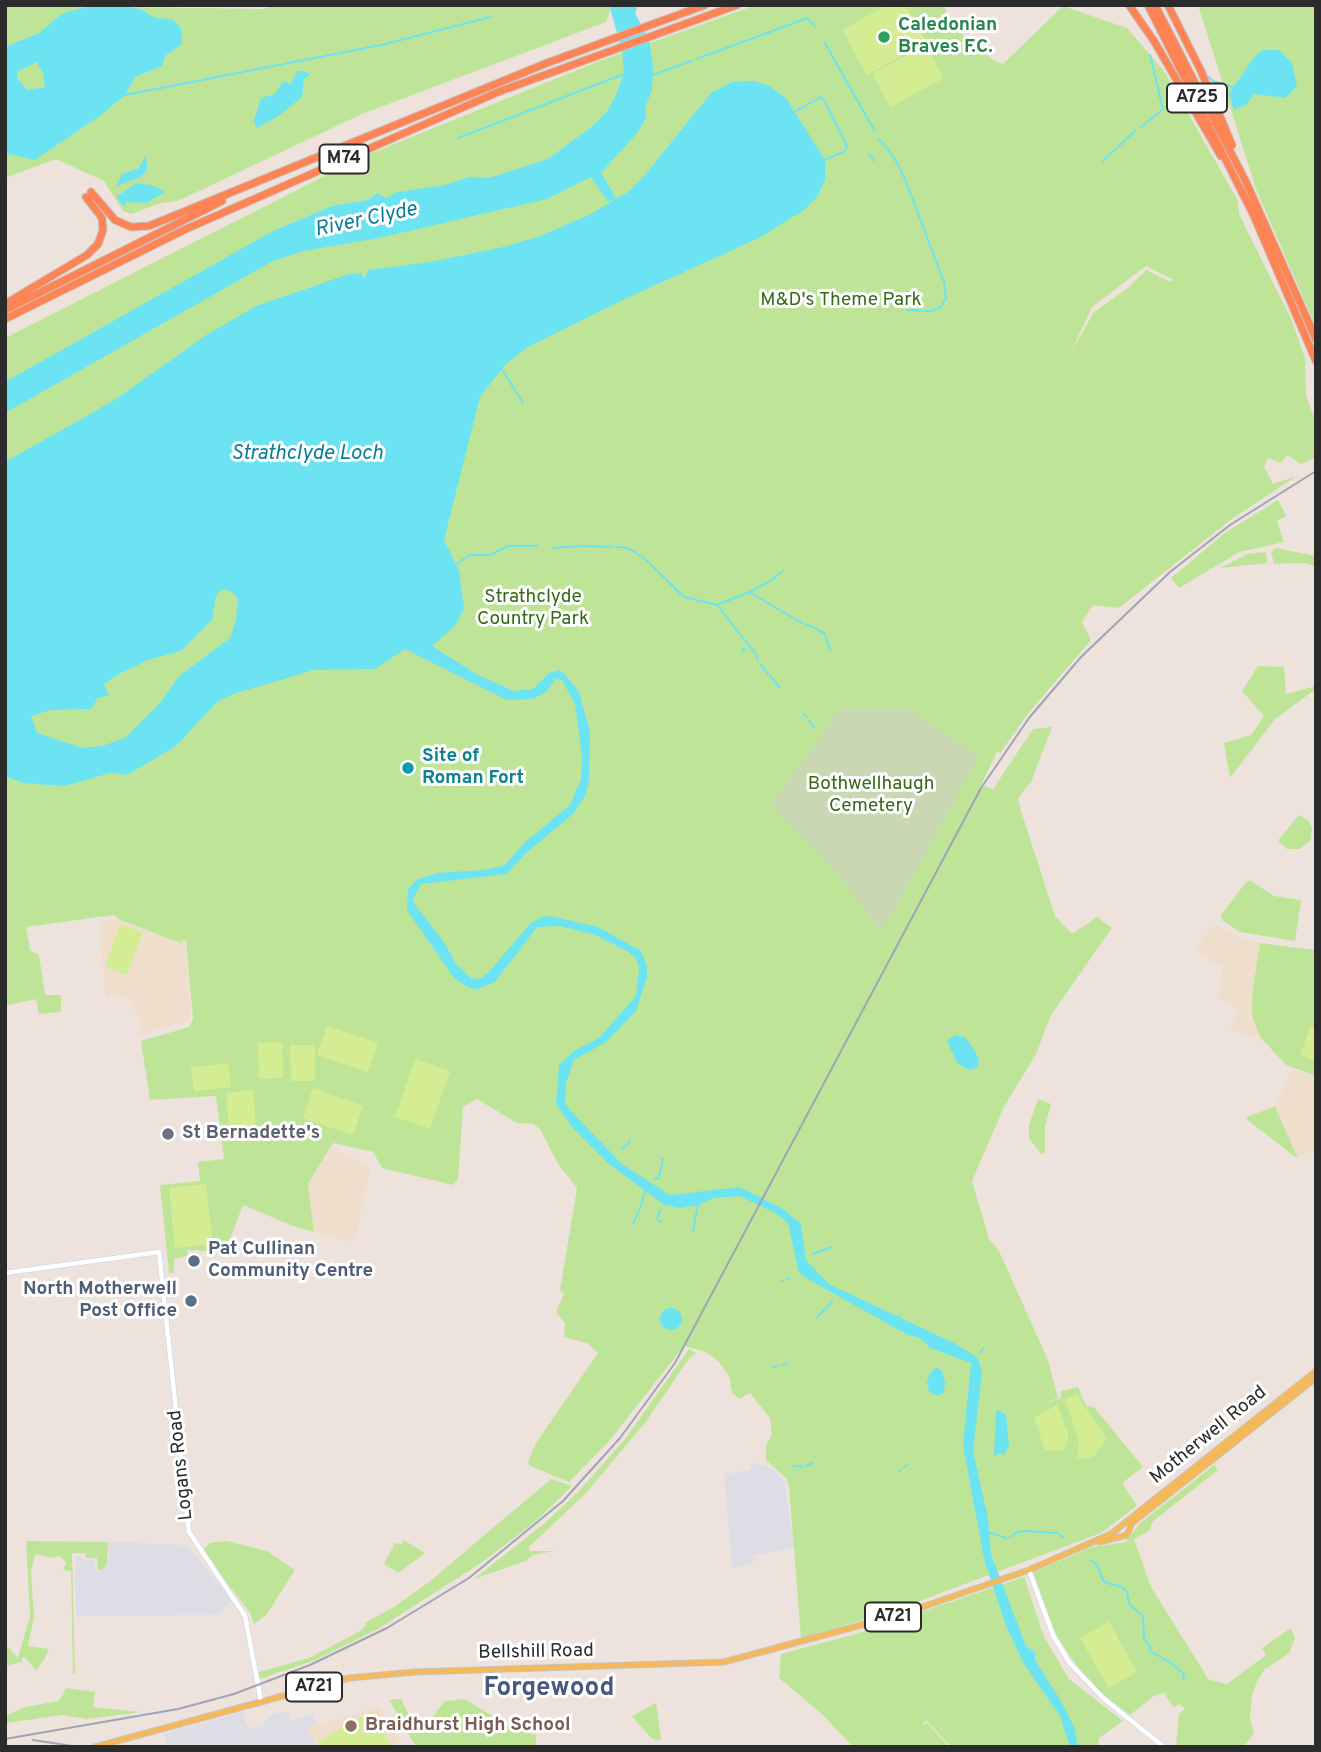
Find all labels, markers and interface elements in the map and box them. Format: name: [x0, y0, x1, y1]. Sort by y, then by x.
place label: Caledonian Braves F.C.: [898, 15, 997, 59]
marker: Caledonian Braves F.C.: [876, 29, 892, 45]
road number: A725: [1167, 84, 1227, 113]
road number: M74: [320, 144, 368, 174]
water label: River Clyde: [313, 198, 419, 244]
park label: M&D's Theme Park: [760, 290, 922, 312]
water label: Strathclyde Loch: [231, 442, 383, 468]
park label: Strathclyde Country Park: [477, 587, 589, 631]
place label: Site of Roman Fort: [422, 746, 524, 790]
marker: Site of Roman Fort: [400, 760, 416, 776]
park label: Bothwellhaugh Cemetery: [808, 774, 934, 818]
place label: St Bernadette's: [182, 1123, 320, 1145]
marker: St Bernadette's: [160, 1126, 176, 1142]
place label: Pat Cullinan Community Centre: [208, 1239, 373, 1283]
marker: Pat Cullinan Community Centre: [186, 1253, 202, 1269]
place label: North Motherwell Post Office: [23, 1279, 177, 1323]
marker: North Motherwell Post Office: [183, 1293, 199, 1309]
street label: Motherwell Road: [1146, 1382, 1272, 1490]
street label: Logans Road: [165, 1409, 199, 1521]
road number: A721: [865, 1602, 921, 1632]
street label: Bellshill Road: [478, 1641, 594, 1665]
road number: A721: [286, 1672, 342, 1702]
district label: Forgewood: [484, 1674, 614, 1706]
place label: Braidhurst High School: [365, 1715, 570, 1737]
marker: Braidhurst High School: [343, 1718, 359, 1734]

